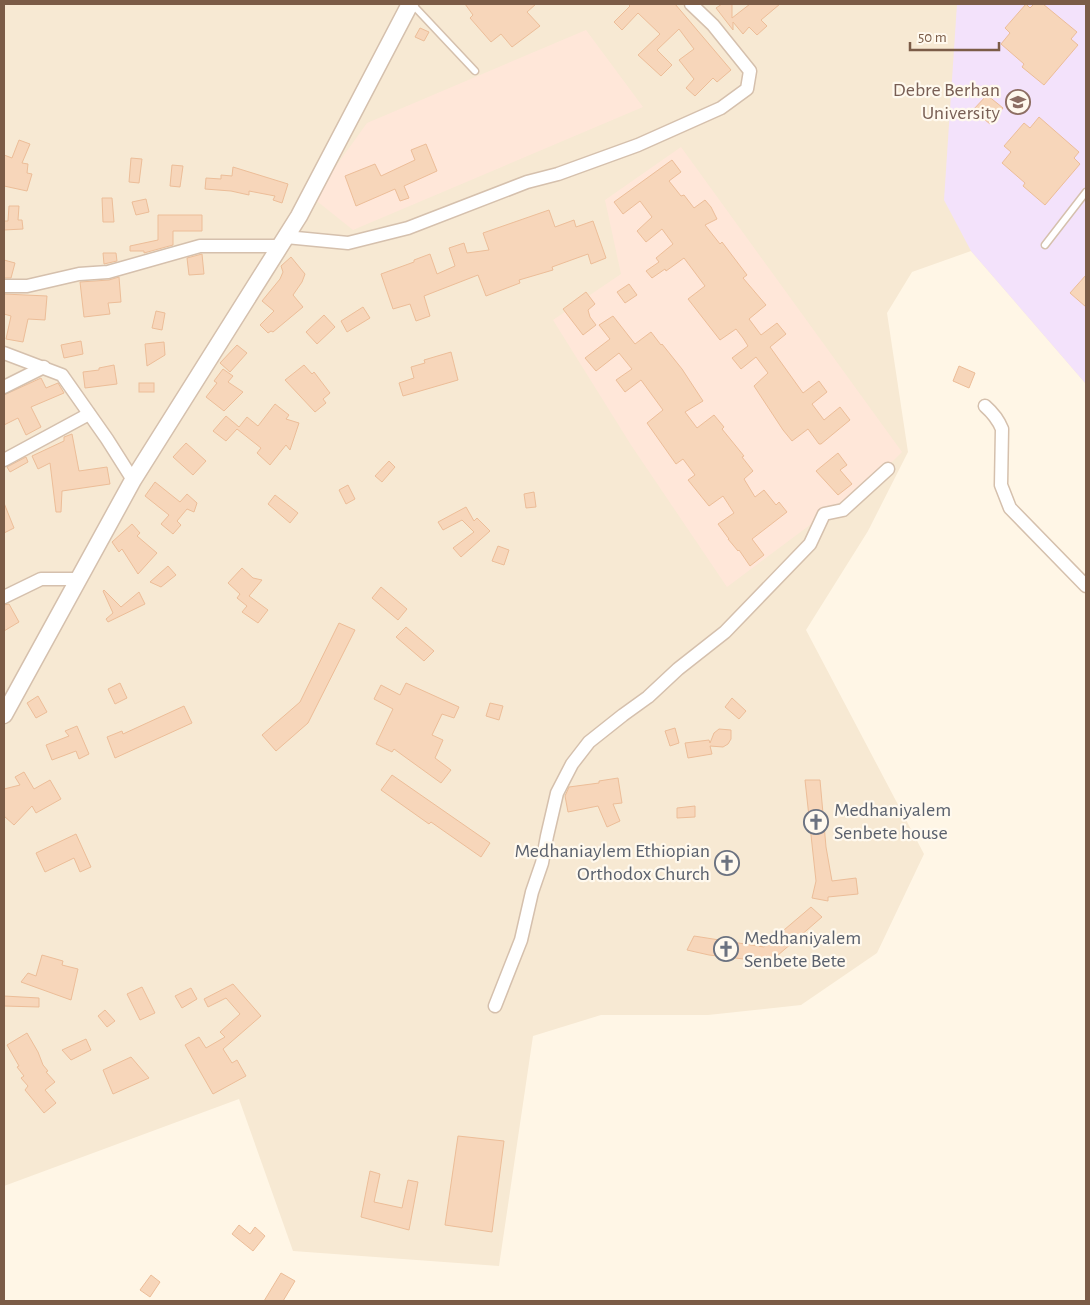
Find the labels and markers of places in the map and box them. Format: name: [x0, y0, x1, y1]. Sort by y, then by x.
place label: Debre Berhan University: [893, 80, 1000, 123]
school or university icon: Debre Berhan University: [1005, 89, 1031, 115]
place label: Medhaniyalem Senbete house: [834, 800, 951, 843]
church icon: Medhaniyalem Senbete house: [803, 809, 829, 835]
place label: Medhaniaylem Ethiopian Orthodox Church: [514, 841, 710, 884]
church icon: Medhaniaylem Ethiopian Orthodox Church: [714, 850, 740, 876]
place label: Medhaniyalem Senbete Bete: [744, 928, 861, 971]
church icon: Medhaniyalem Senbete Bete: [713, 936, 739, 962]

